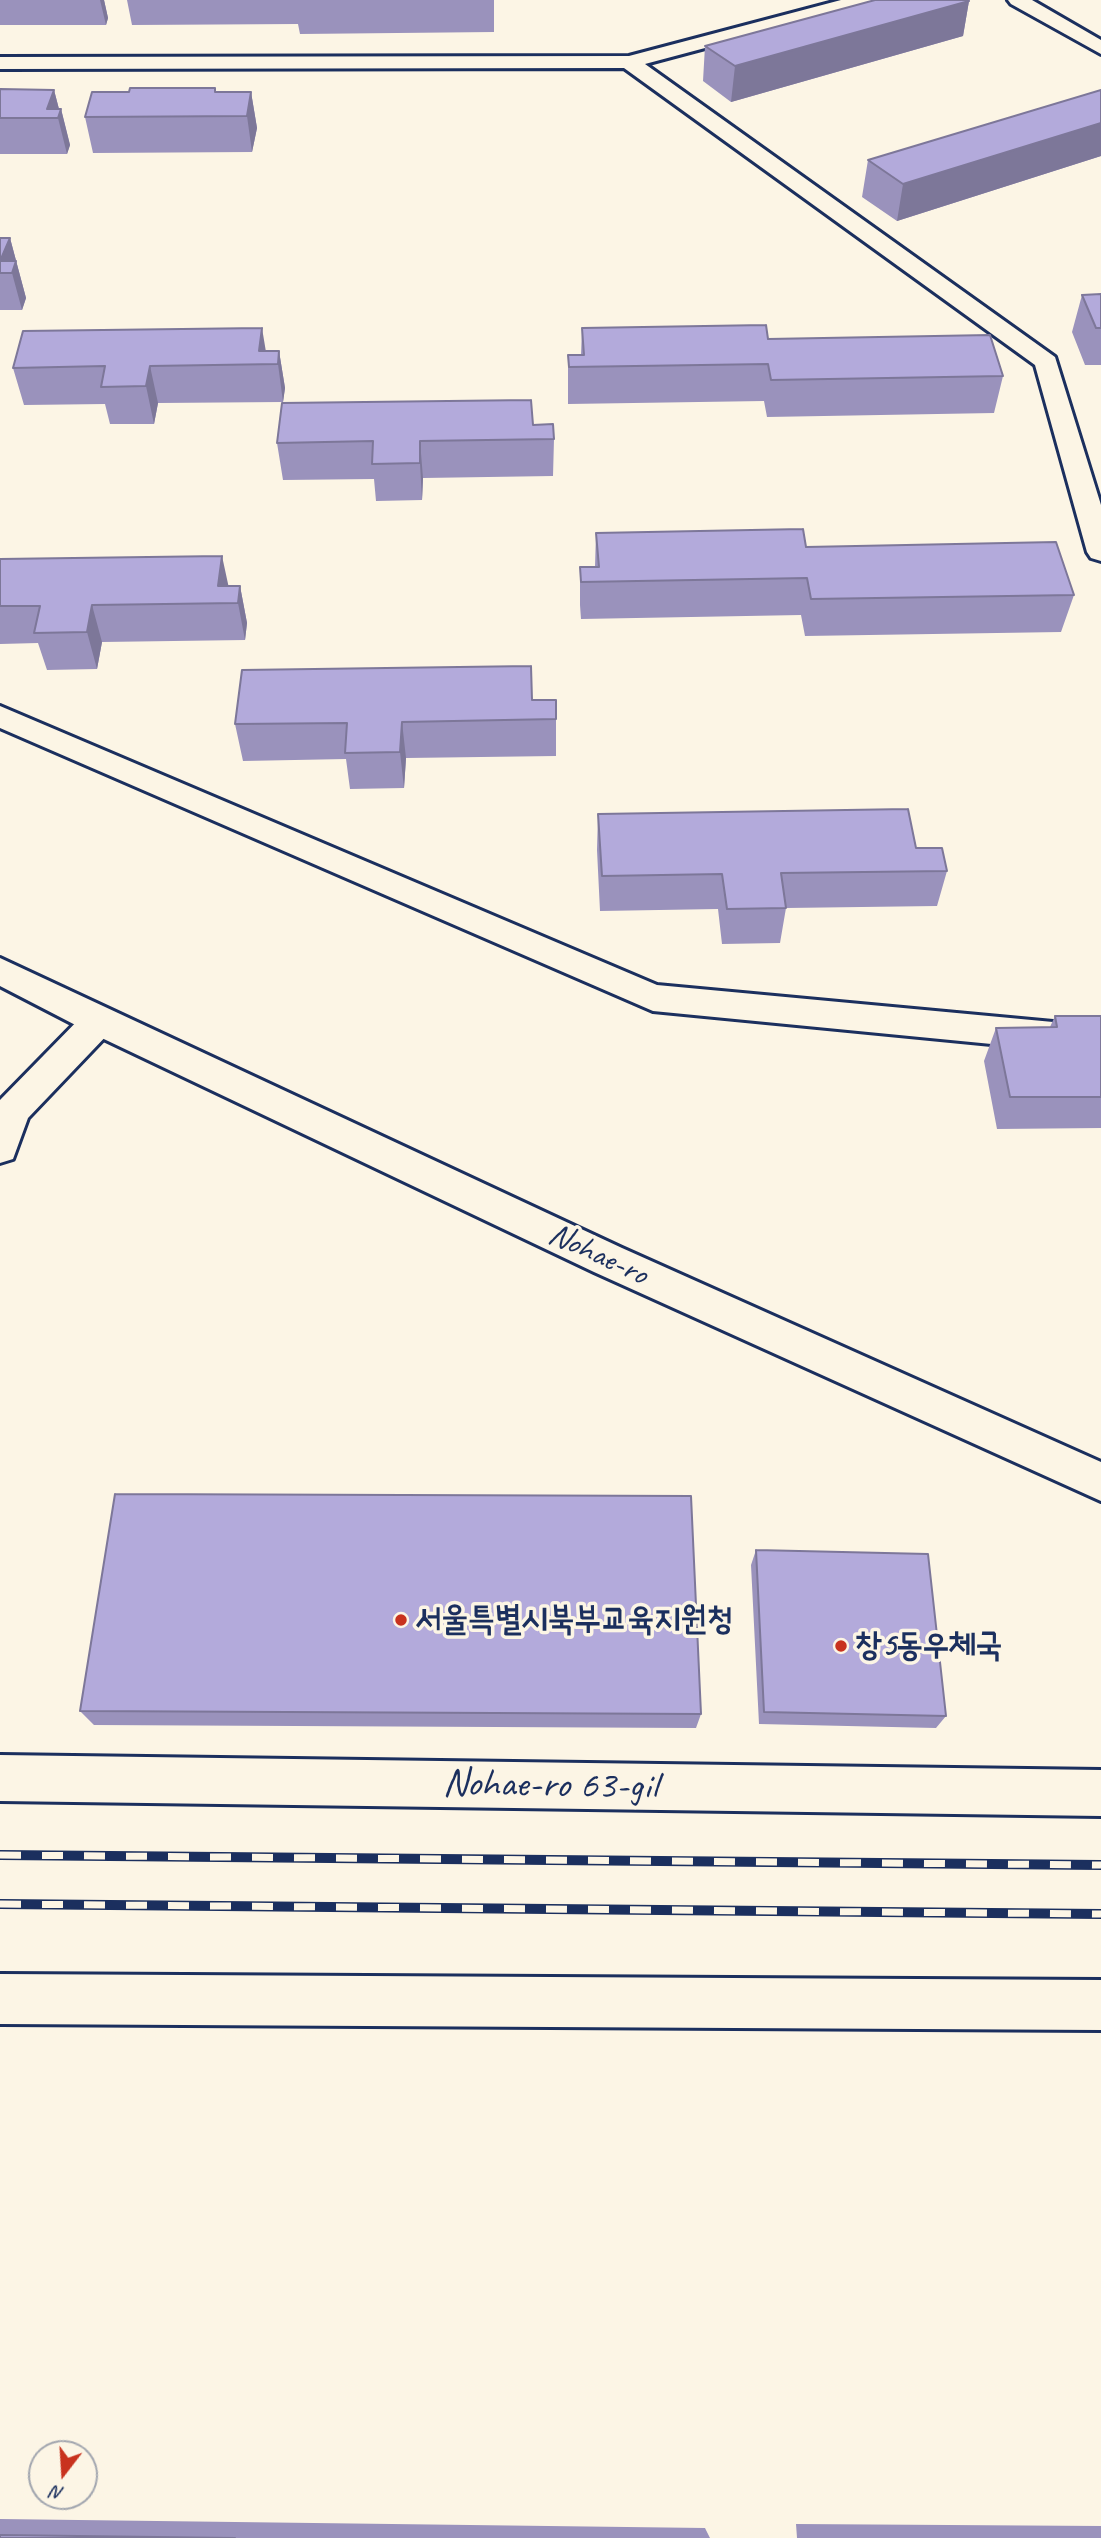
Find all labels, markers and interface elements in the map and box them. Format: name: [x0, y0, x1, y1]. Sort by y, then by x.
street label: Nohae-ro: [542, 1215, 654, 1295]
place label: 서울특별시북부교육지원청: [415, 1600, 734, 1640]
marker: 서울특별시북부교육지원청: [393, 1612, 409, 1628]
place label: 창5동우체국: [855, 1626, 1002, 1666]
marker: 창5동우체국: [833, 1638, 849, 1654]
street label: Nohae-ro 63-gil: [442, 1760, 658, 1812]
north arrow: [28, 2440, 98, 2510]
text: N: [48, 2480, 67, 2506]

